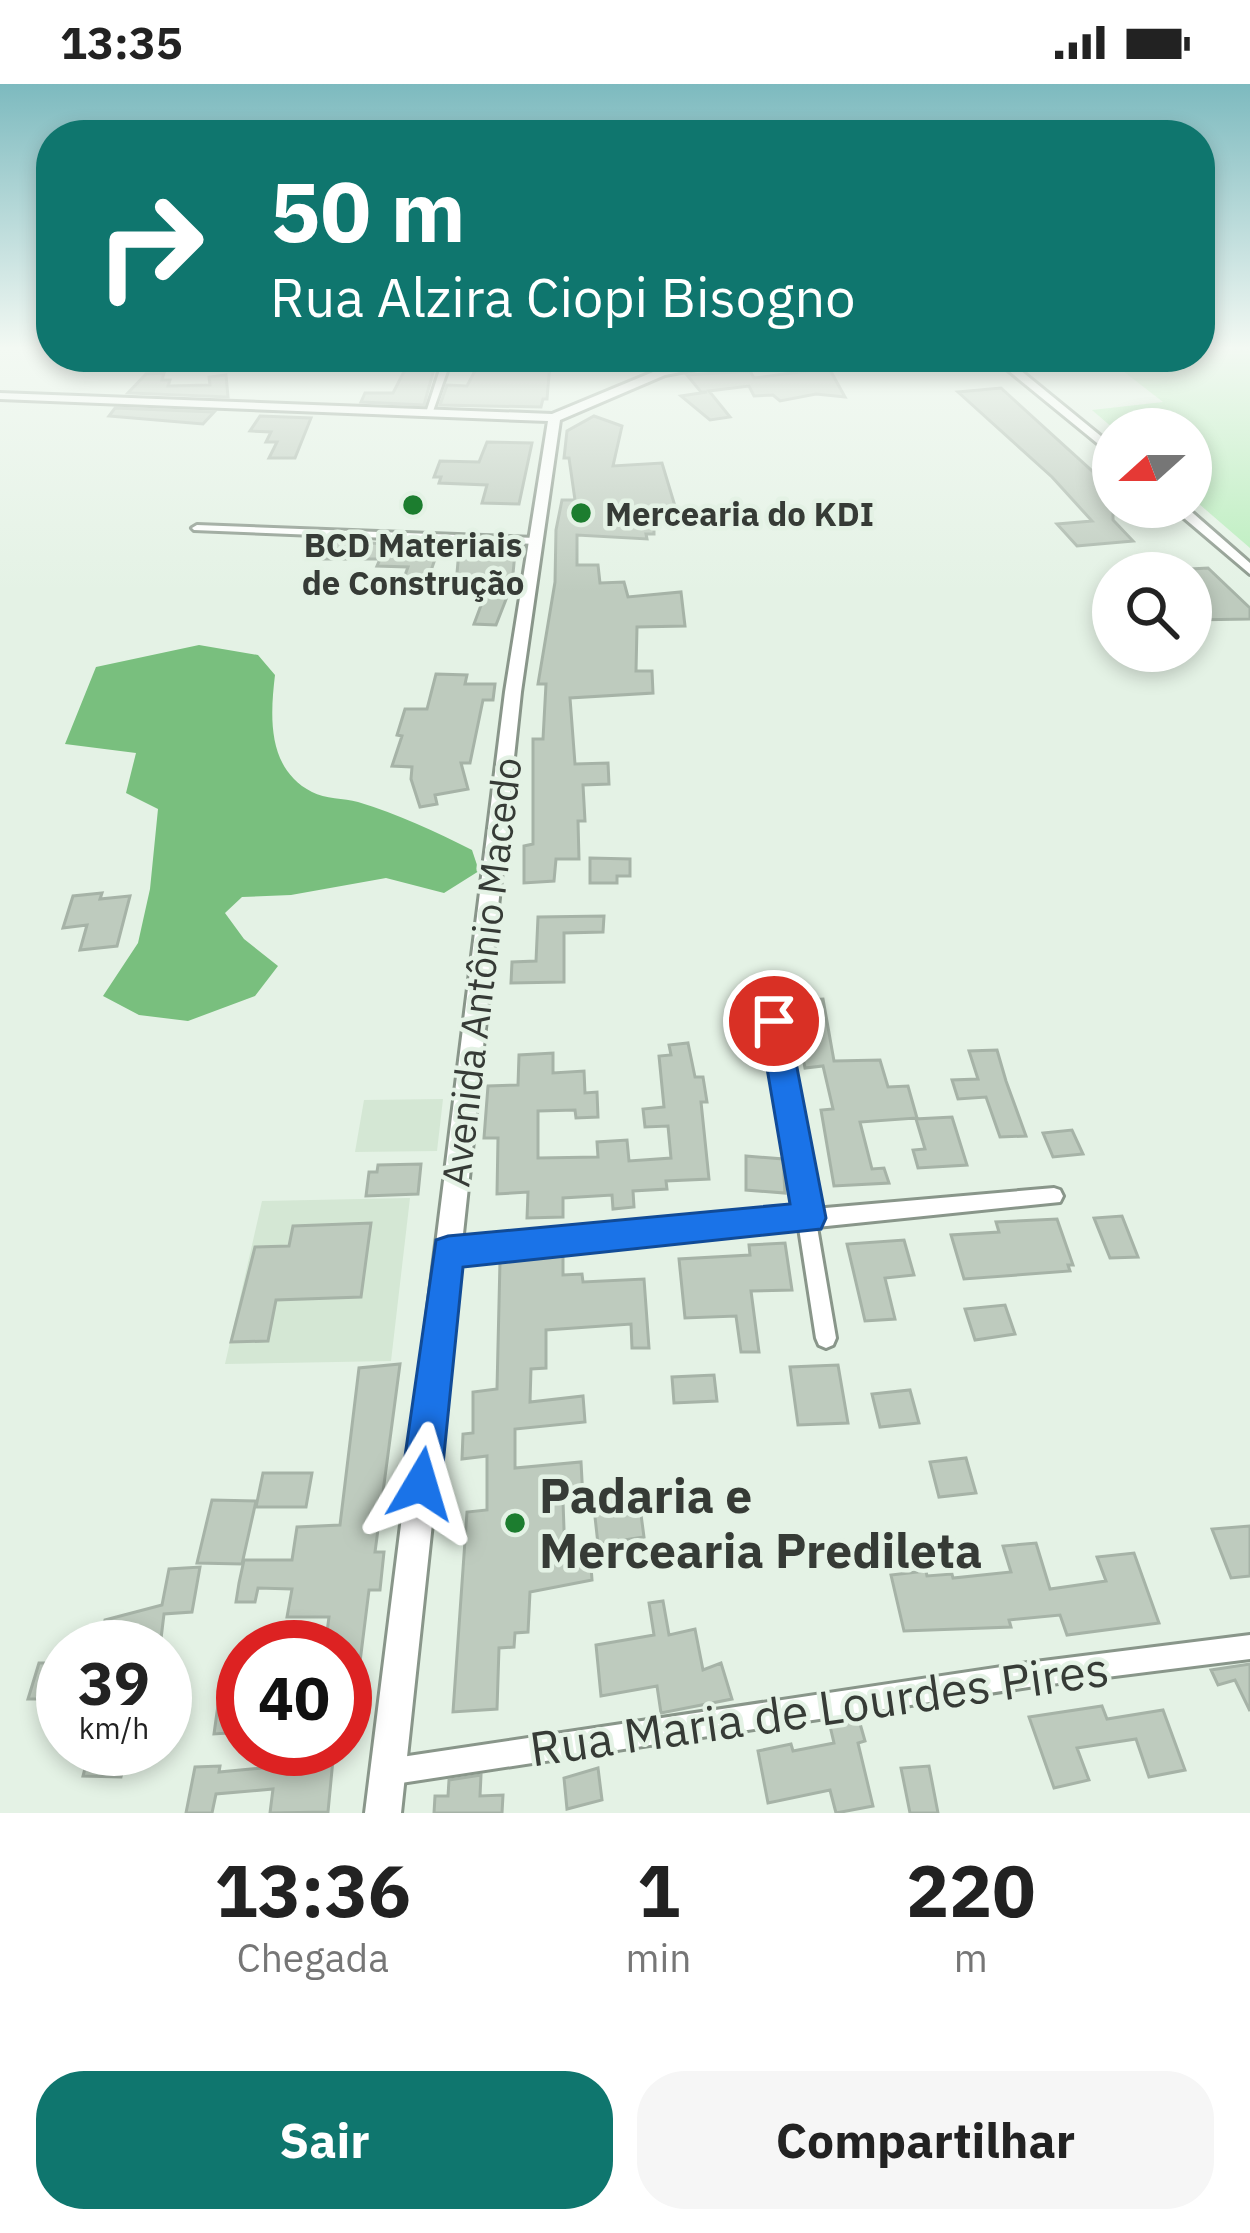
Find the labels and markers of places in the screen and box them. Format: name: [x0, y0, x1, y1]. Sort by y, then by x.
marker: BCD Materiais de Construção: [400, 492, 426, 518]
place label: Mercearia do KDI: [605, 492, 874, 535]
marker: Mercearia do KDI: [568, 500, 594, 526]
place label: BCD Materiais de Construção: [302, 523, 524, 604]
pin: [723, 970, 825, 1072]
place label: Padaria e Mercearia Predileta: [539, 1464, 982, 1581]
marker: Padaria e Mercearia Predileta: [502, 1510, 528, 1536]

